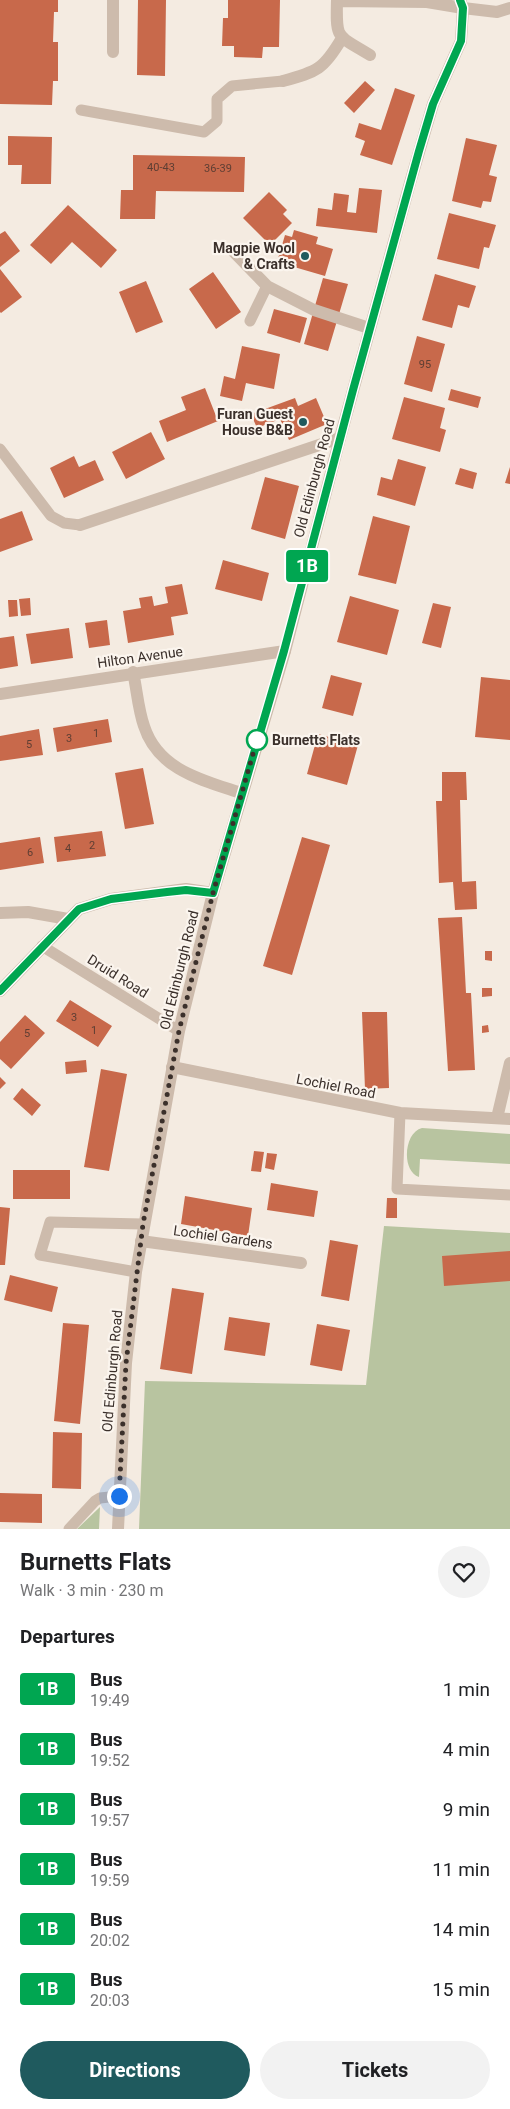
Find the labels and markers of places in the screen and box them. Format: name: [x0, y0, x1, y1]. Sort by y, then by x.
place label: Magpie Wool & Crafts: [213, 240, 295, 272]
marker: Magpie Wool & Crafts: [299, 250, 311, 262]
place label: Furan Guest House B&B: [217, 406, 293, 438]
marker: Furan Guest House B&B: [297, 416, 309, 428]
marker: Burnetts Flats: [246, 729, 268, 751]
place label: Burnetts Flats: [272, 732, 360, 748]

